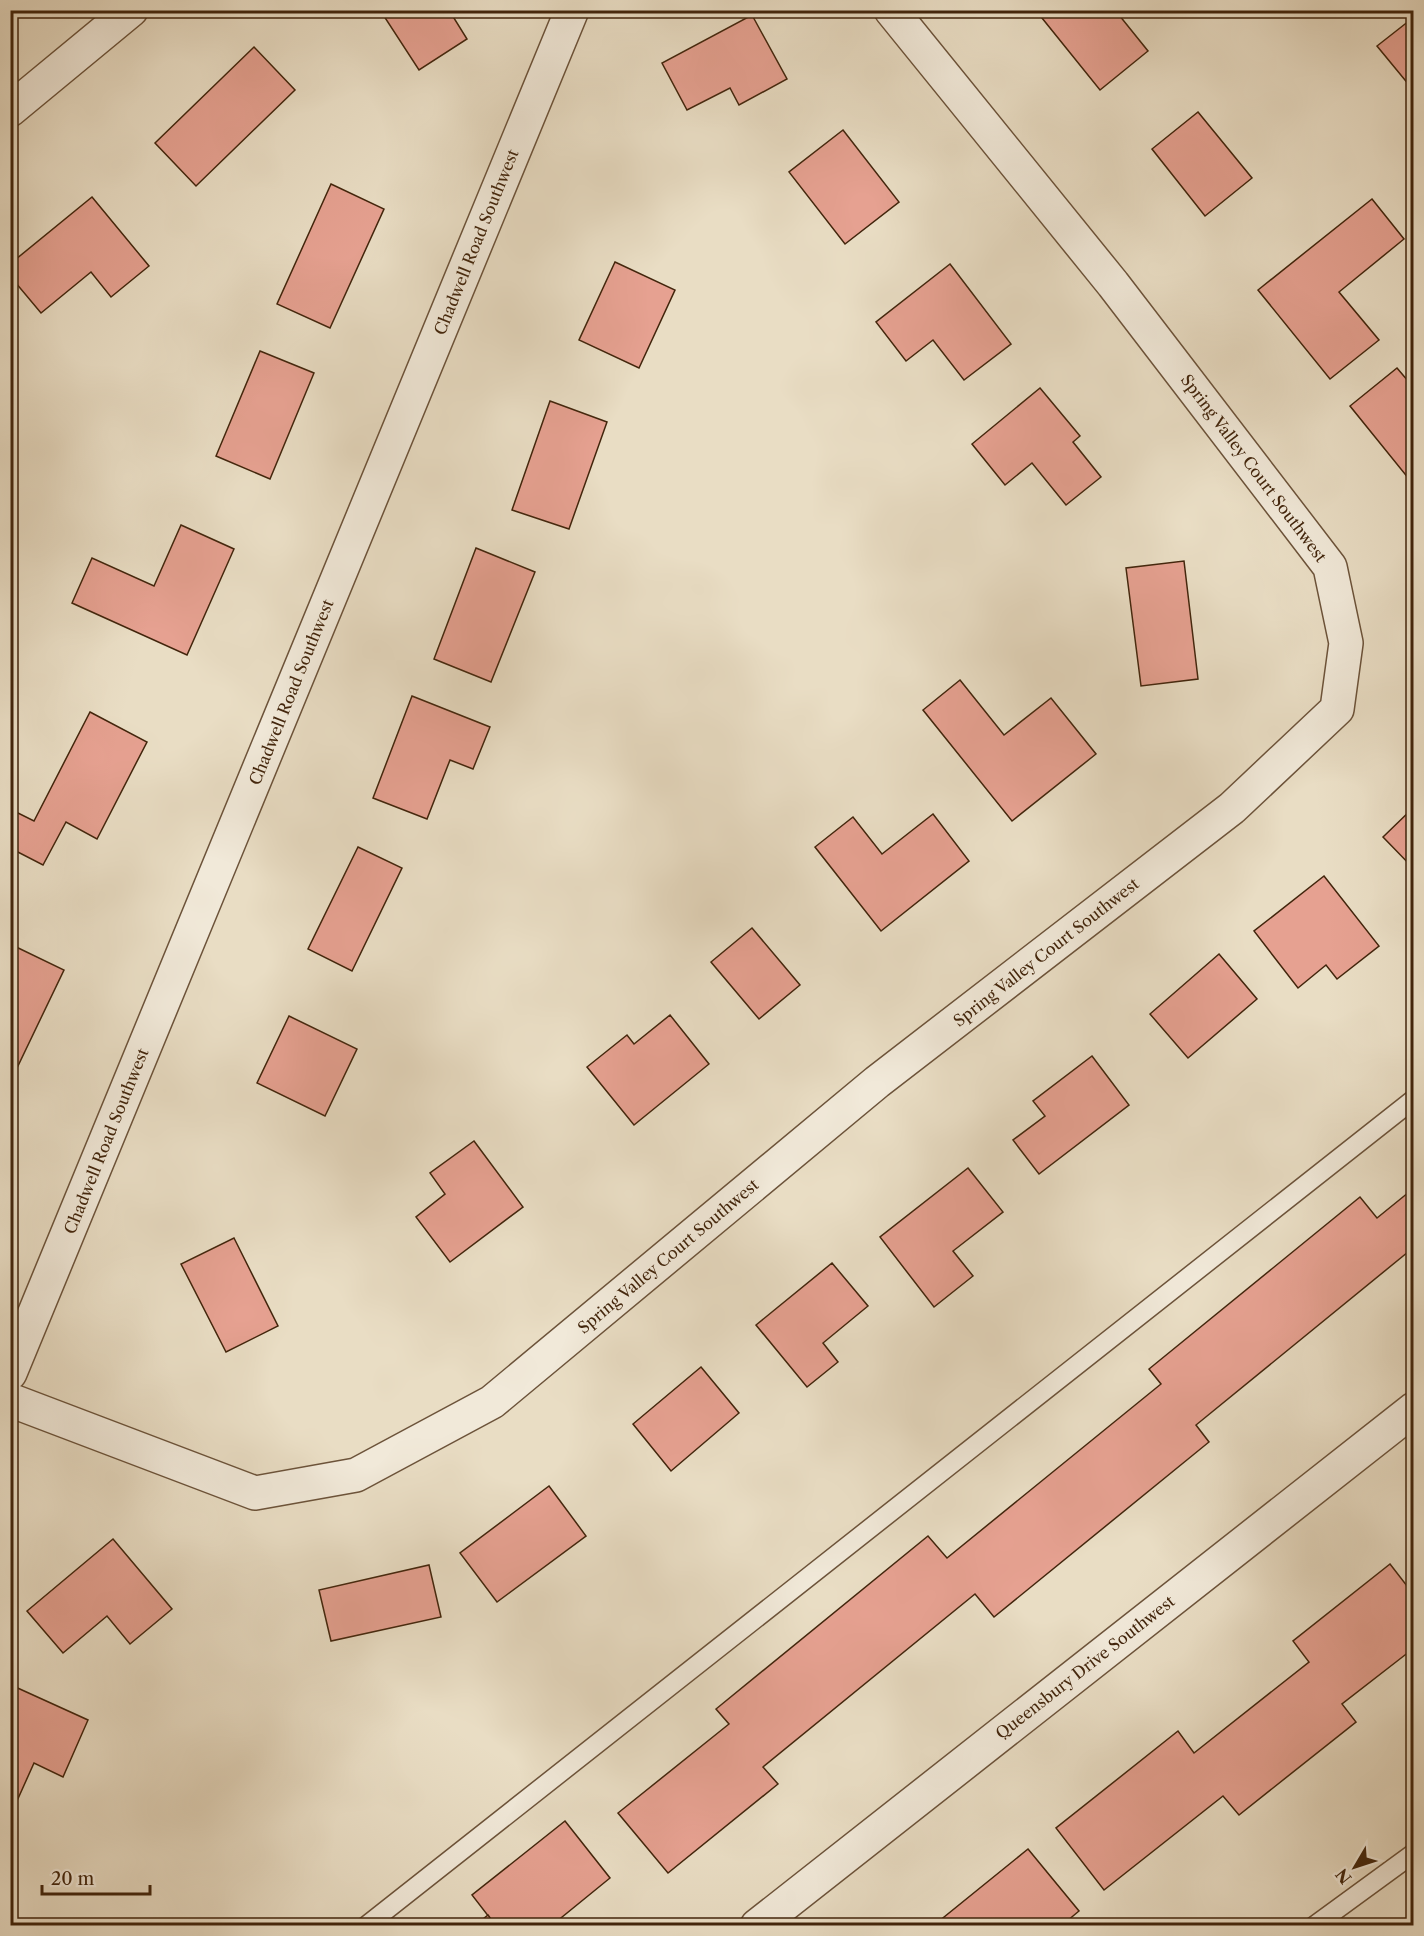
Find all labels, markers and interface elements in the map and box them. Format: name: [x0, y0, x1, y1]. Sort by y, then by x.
street label: Chadwell Road Southwest: [430, 146, 523, 338]
street label: Spring Valley Court Southwest: [1177, 370, 1331, 566]
street label: Chadwell Road Southwest: [245, 596, 338, 788]
street label: Spring Valley Court Southwest: [949, 873, 1143, 1031]
street label: Chadwell Road Southwest: [60, 1045, 153, 1237]
street label: Spring Valley Court Southwest: [574, 1174, 763, 1338]
street label: Queensbury Drive Southwest: [992, 1591, 1179, 1743]
north arrow: [1325, 1837, 1385, 1897]
scale bar: [42, 1858, 150, 1896]
text: N: [1331, 1865, 1355, 1888]
text: 20 m: [51, 1868, 95, 1890]

